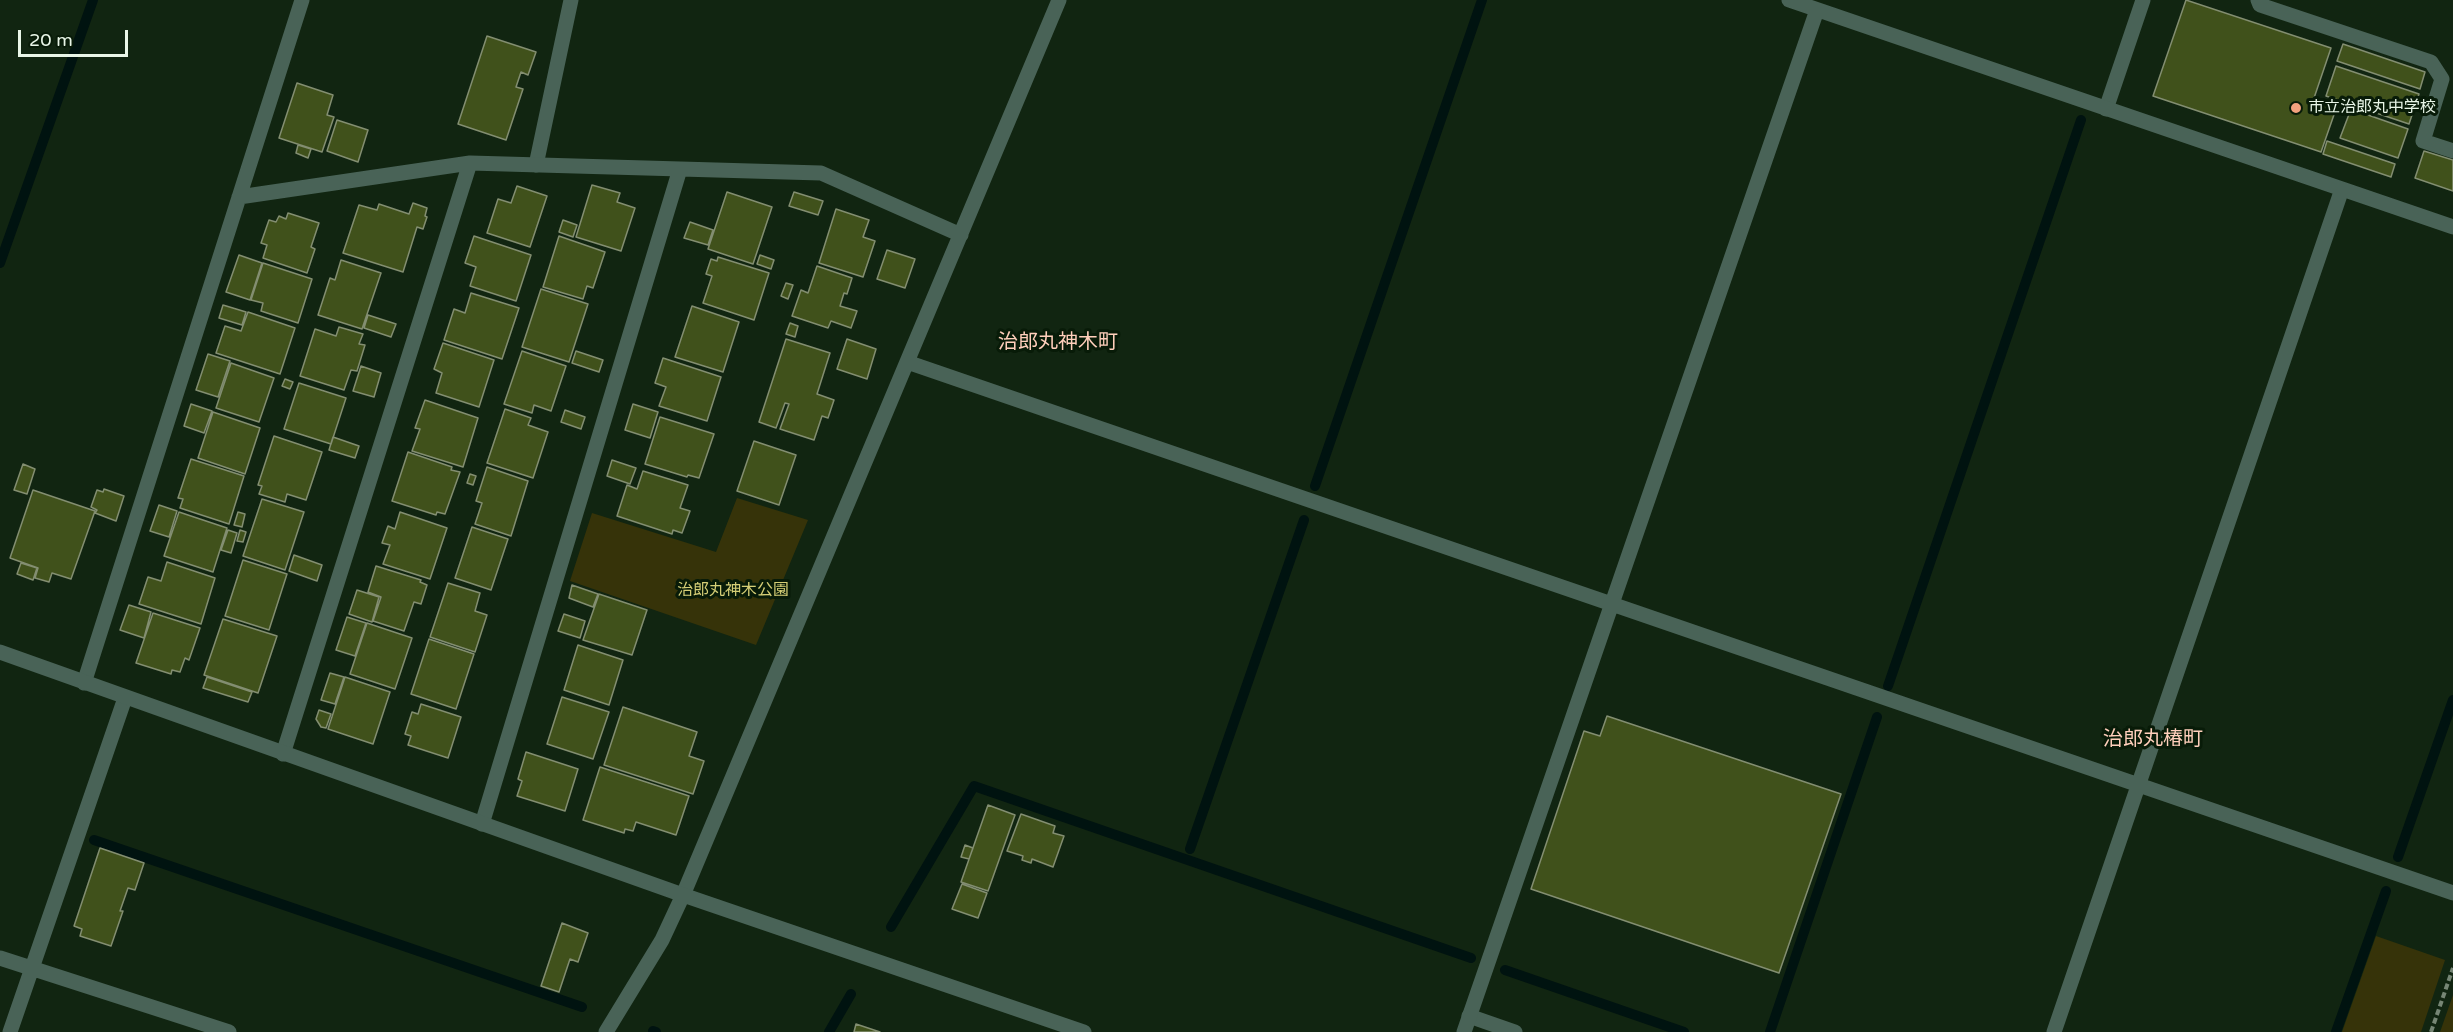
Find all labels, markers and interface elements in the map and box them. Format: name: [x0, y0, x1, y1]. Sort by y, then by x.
scale bar: [21, 18, 130, 56]
text: 20 m: [29, 29, 73, 51]
place label: 市立治郎丸中学校: [2308, 98, 2436, 118]
marker: 市立治郎丸中学校: [2289, 101, 2303, 115]
district label: 治郎丸神木町: [998, 331, 1118, 355]
park label: 治郎丸神木公園: [677, 581, 789, 601]
district label: 治郎丸椿町: [2103, 728, 2203, 752]

